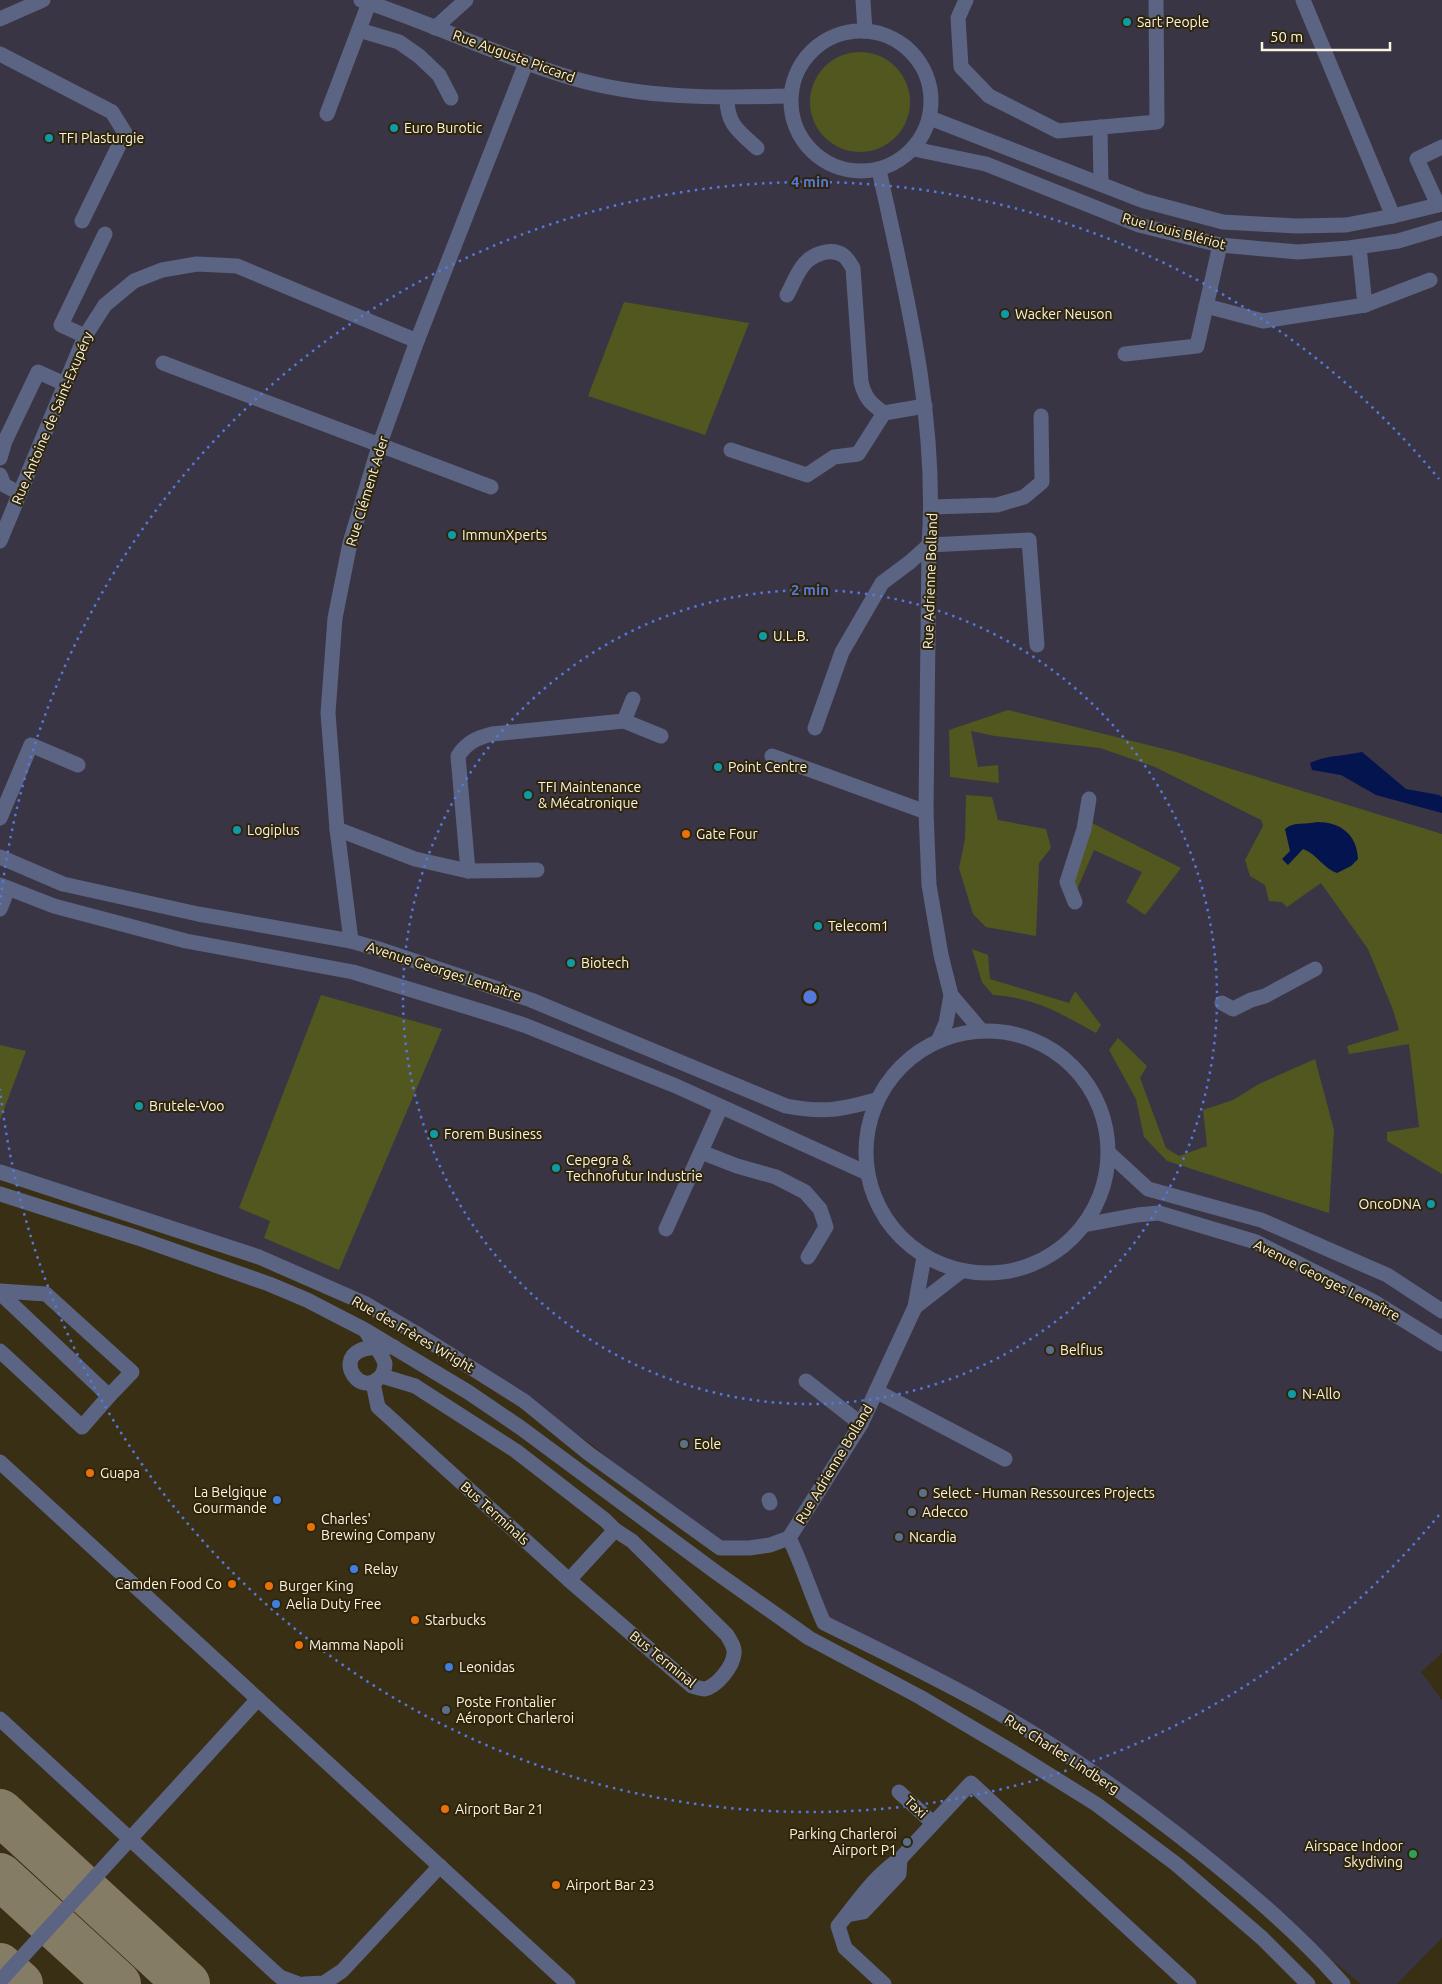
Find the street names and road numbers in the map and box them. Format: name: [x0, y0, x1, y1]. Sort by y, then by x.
street label: Rue Auguste Piccard: [451, 26, 577, 86]
street label: Rue Louis Blériot: [1121, 210, 1228, 253]
street label: Rue Antoine de Saint-Exupéry: [8, 329, 96, 507]
street label: Rue Clément Ader: [343, 433, 392, 548]
street label: Rue Adrienne Bolland: [920, 513, 940, 649]
street label: Avenue Georges Lemaître: [364, 938, 524, 1004]
street label: Avenue Georges Lemaître: [1251, 1236, 1403, 1324]
street label: Rue des Frères Wright: [349, 1292, 477, 1376]
street label: Rue Adrienne Bolland: [792, 1402, 876, 1526]
street label: Bus Terminals: [457, 1478, 533, 1548]
street label: Bus Terminal: [627, 1627, 700, 1691]
street label: Rue Charles Lindberg: [1002, 1711, 1122, 1797]
street label: Taxi: [901, 1793, 931, 1821]

